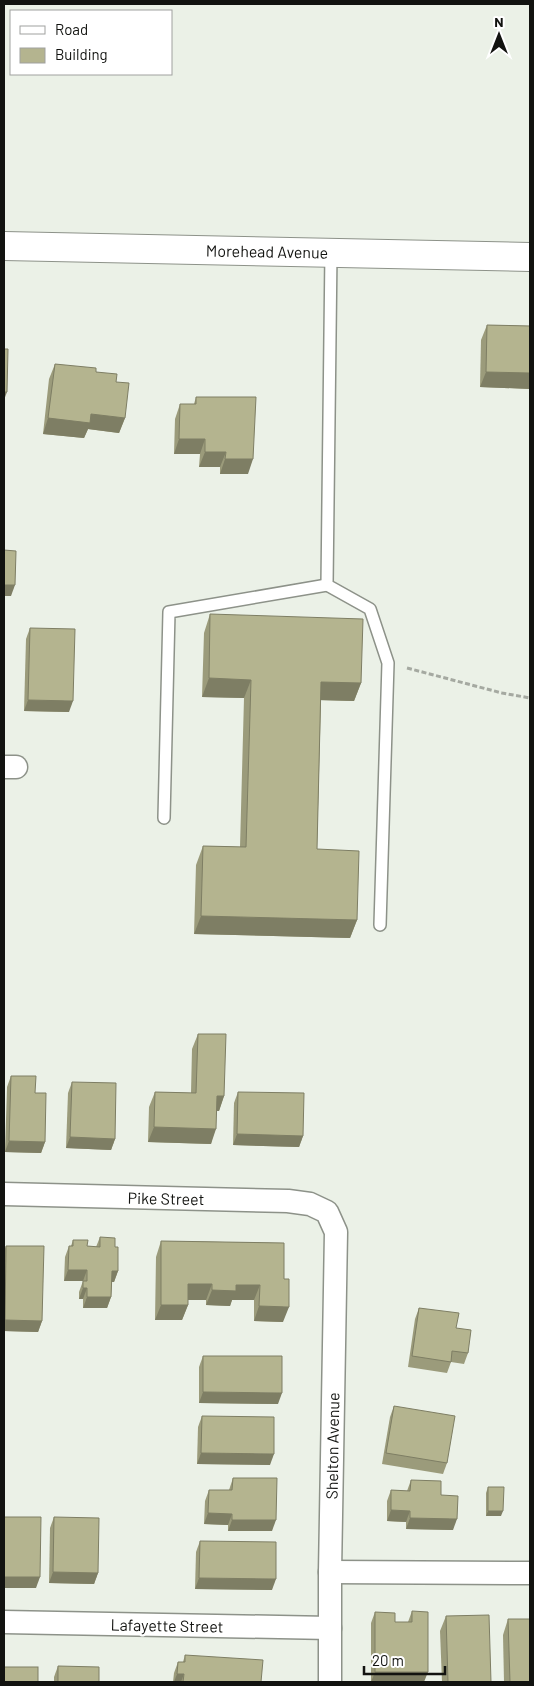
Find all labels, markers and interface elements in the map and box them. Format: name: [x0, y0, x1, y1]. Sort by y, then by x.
legend: [10, 10, 172, 75]
north arrow: [474, 10, 524, 60]
text: N: [494, 13, 504, 30]
text: Road: [55, 20, 88, 38]
text: Building: [55, 45, 108, 63]
street label: Morehead Avenue: [206, 240, 328, 262]
street label: Pike Street: [127, 1188, 205, 1208]
street label: Shelton Avenue: [322, 1392, 342, 1500]
street label: Lafayette Street: [110, 1615, 224, 1635]
scale bar: [364, 1644, 445, 1676]
text: 20 m: [372, 1651, 404, 1669]

